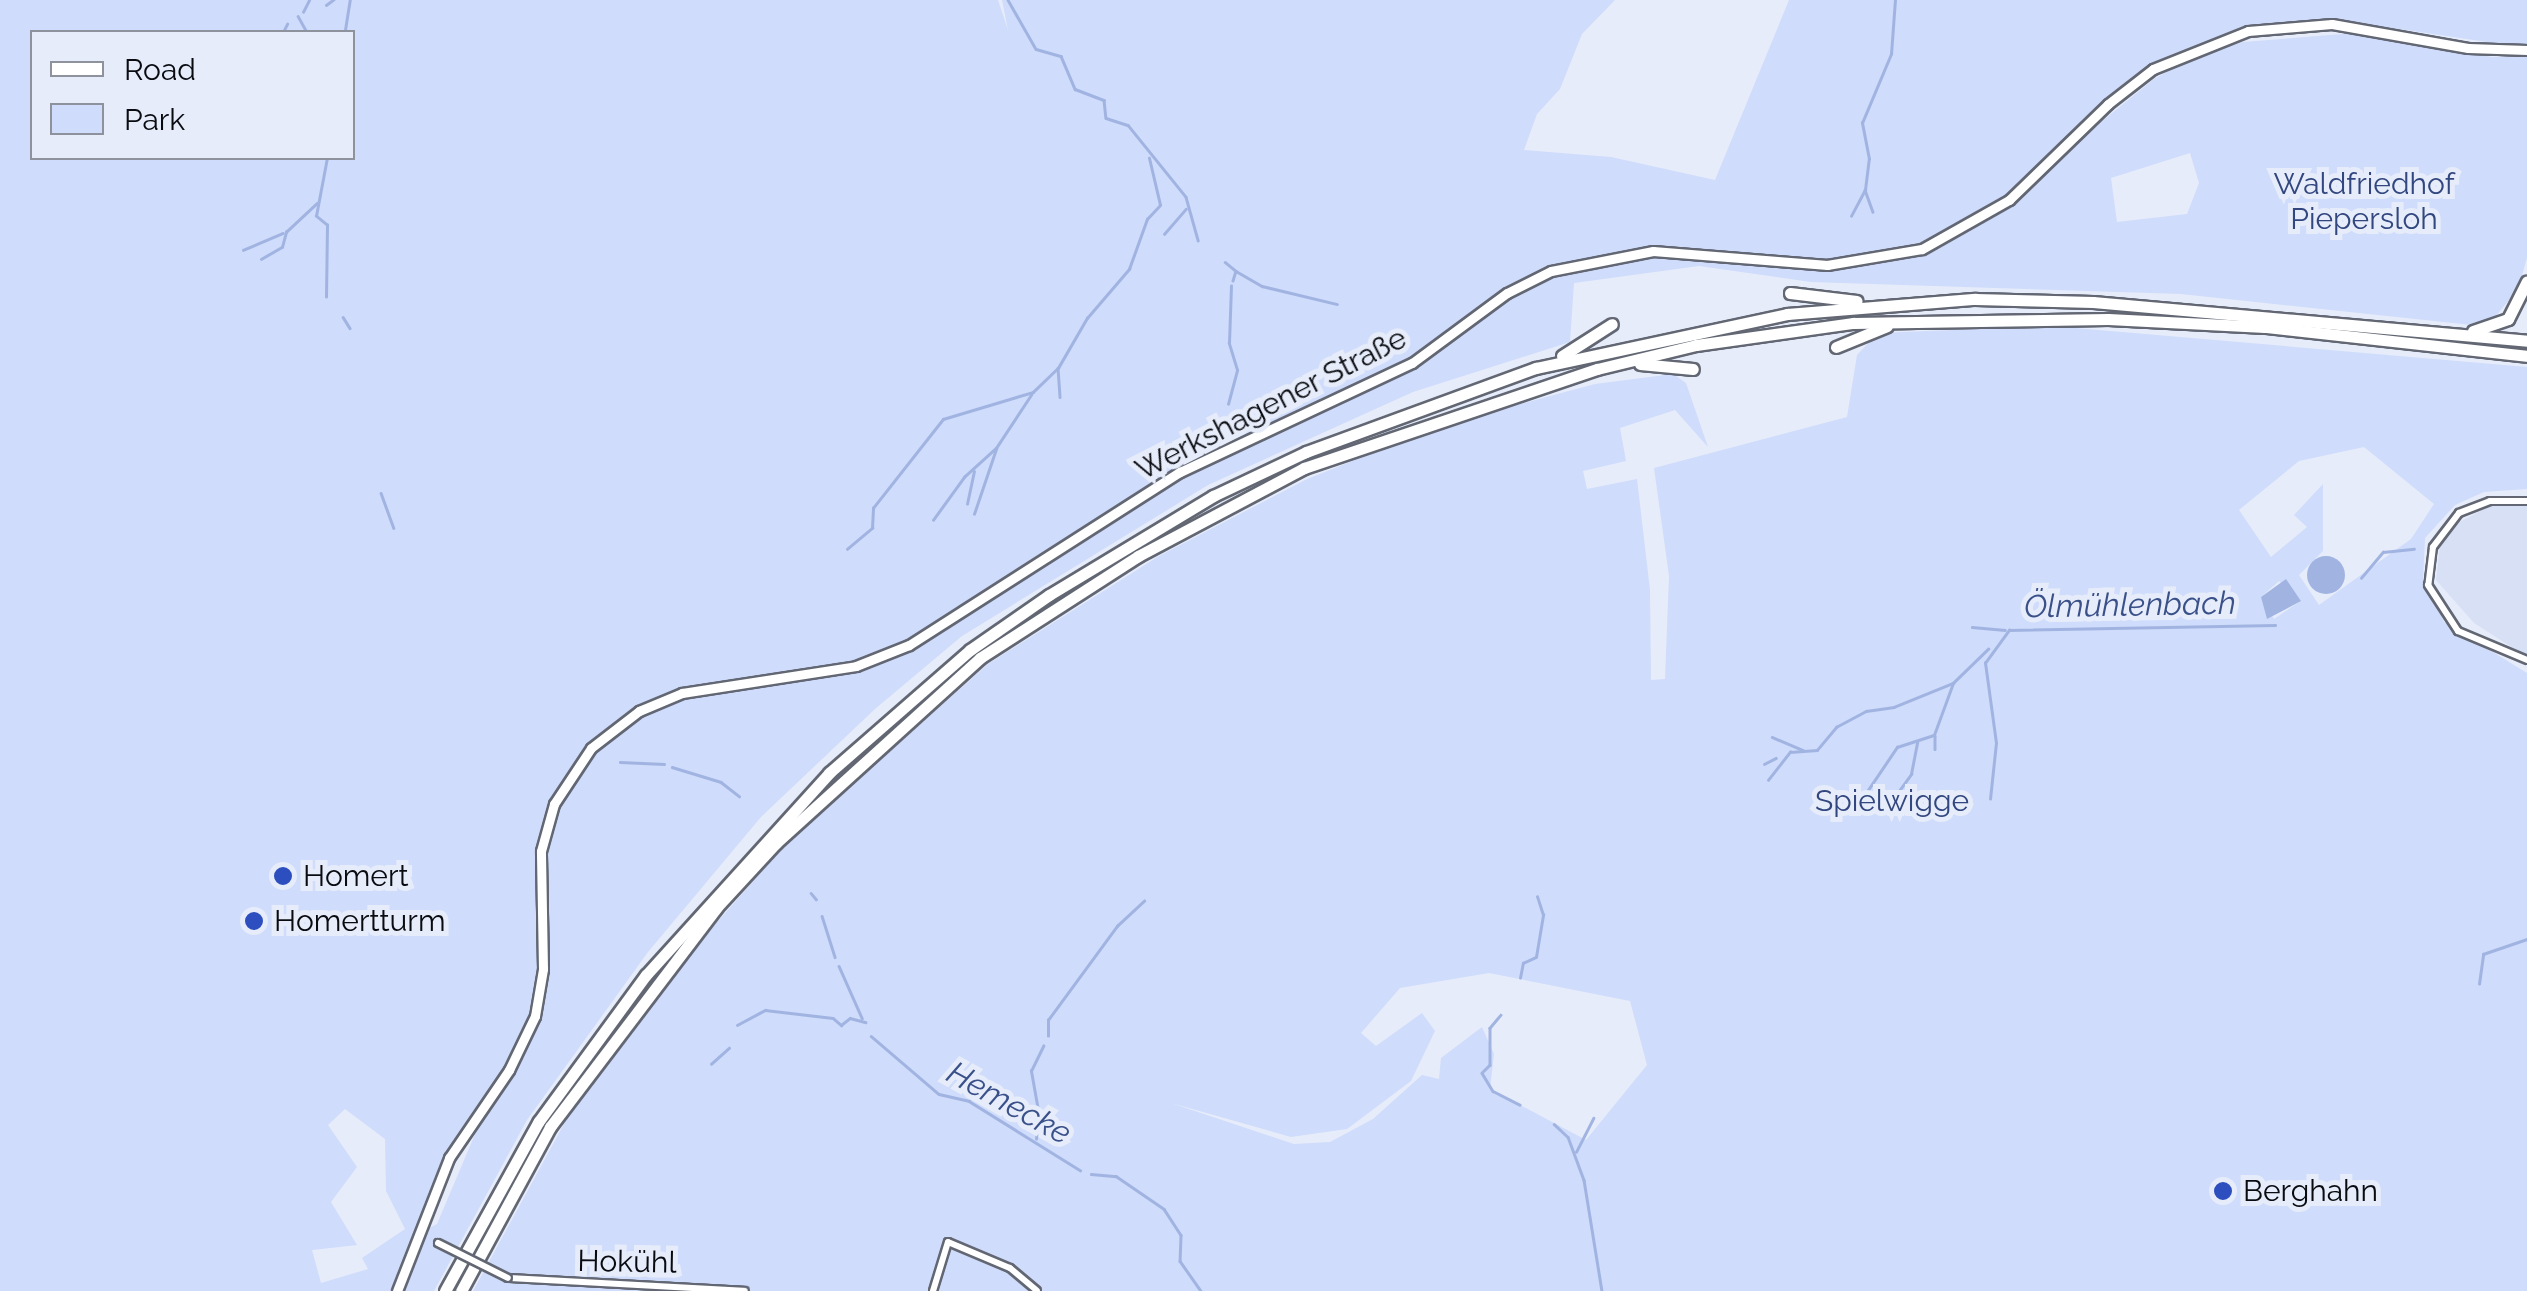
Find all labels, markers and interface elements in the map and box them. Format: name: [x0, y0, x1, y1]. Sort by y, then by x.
legend: [30, 30, 355, 160]
text: Road: [124, 52, 196, 87]
text: Park: [124, 102, 185, 137]
park label: Waldfriedhof Piepersloh: [2273, 166, 2455, 236]
street label: Werkshagener Straße: [1129, 320, 1413, 488]
water label: Ölmühlenbach: [2024, 584, 2236, 626]
park label: Spielwigge: [1815, 783, 1969, 819]
place label: Homert: [303, 858, 408, 894]
marker: Homert: [272, 865, 294, 887]
place label: Homertturm: [274, 903, 445, 939]
marker: Homertturm: [243, 910, 265, 932]
water label: Hemecke: [940, 1053, 1078, 1153]
place label: Berghahn: [2243, 1173, 2378, 1209]
marker: Berghahn: [2212, 1180, 2234, 1202]
street label: Hokühl: [577, 1243, 677, 1281]

